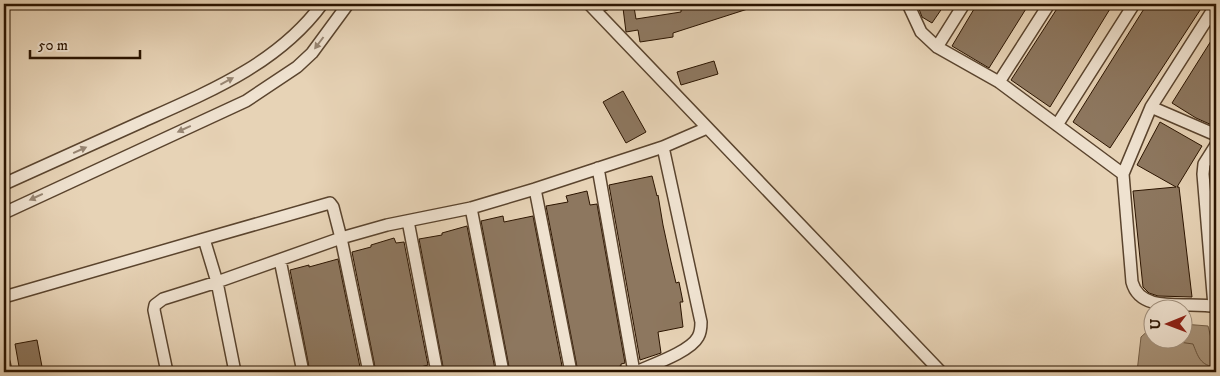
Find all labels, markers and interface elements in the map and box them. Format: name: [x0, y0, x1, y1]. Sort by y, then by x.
scale bar: [30, 28, 140, 60]
text: 50 m: [38, 36, 68, 55]
one-way arrow: [314, 36, 325, 49]
one-way arrow: [220, 77, 235, 85]
one-way arrow: [177, 126, 191, 134]
one-way arrow: [73, 145, 87, 153]
one-way arrow: [29, 193, 44, 202]
north arrow: [1142, 298, 1192, 348]
text: U: [1147, 318, 1165, 330]

